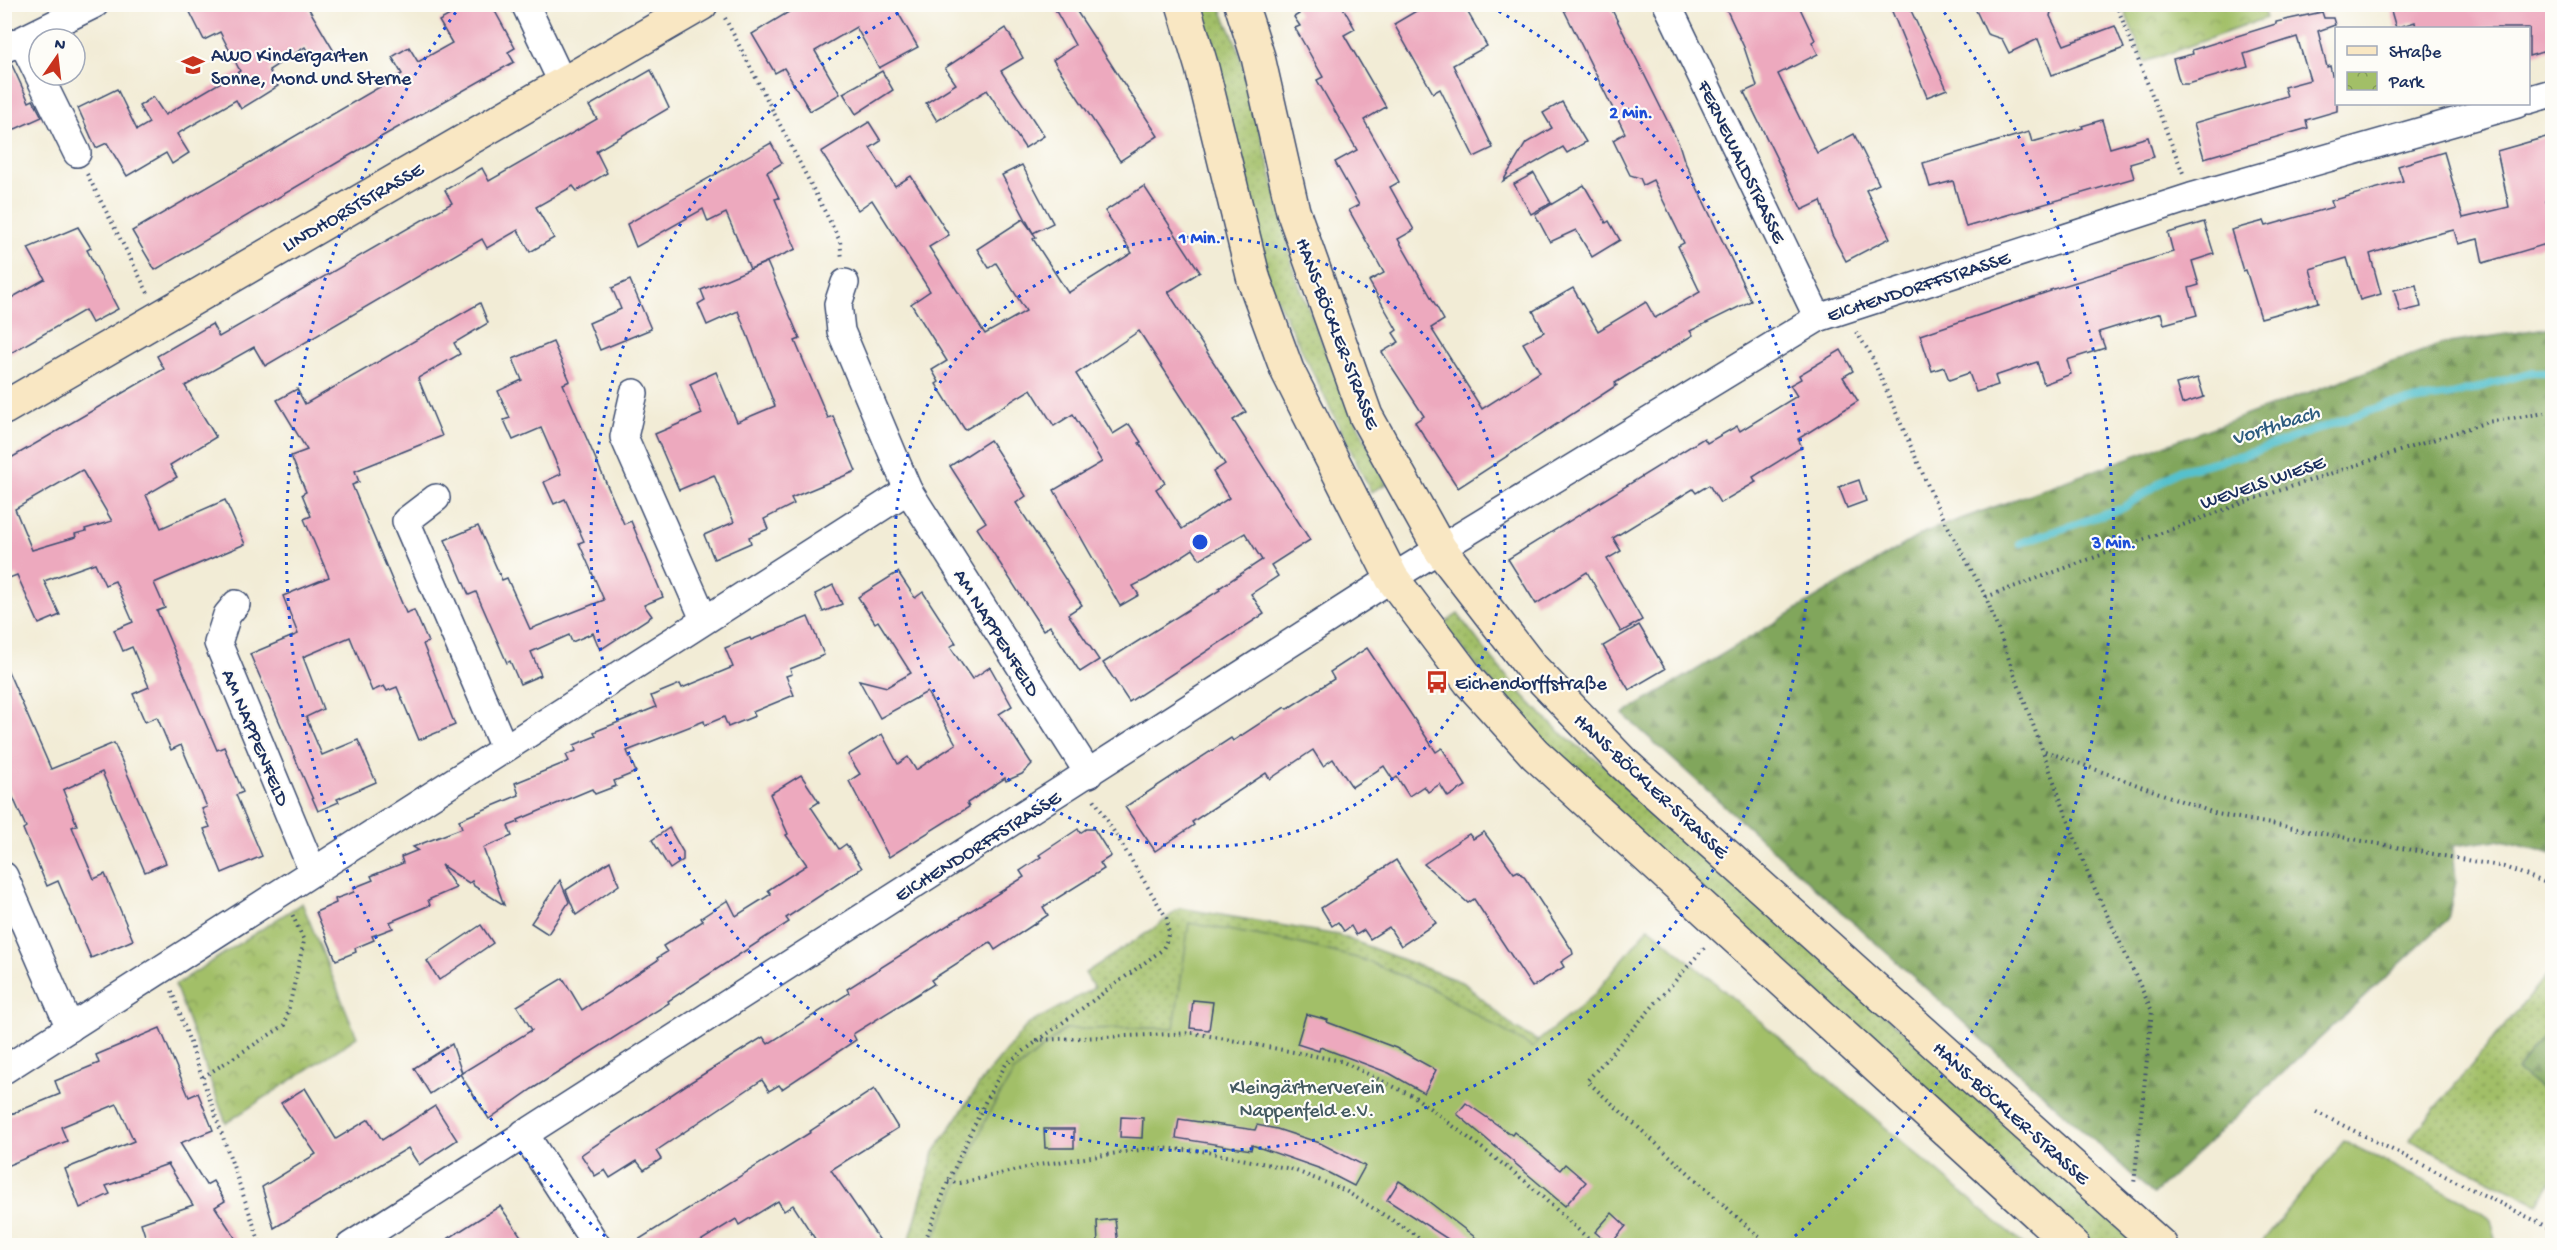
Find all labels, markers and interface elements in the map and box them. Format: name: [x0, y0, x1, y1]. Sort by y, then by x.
north arrow: [27, 27, 87, 87]
legend: [2335, 27, 2530, 105]
text: N: [52, 35, 68, 56]
text: Straße: [2389, 43, 2442, 64]
place label: AWO Kindergarten Sonne, Mond und Sterne: [211, 46, 412, 92]
school or university icon: AWO Kindergarten Sonne, Mond und Sterne: [180, 52, 206, 78]
text: Park: [2388, 73, 2425, 94]
street label: FERNEWALDSTRASSE: [1690, 77, 1790, 249]
text: 2 Min.: [1609, 104, 1653, 125]
street label: LINDHORSTSTRASSE: [279, 158, 430, 259]
text: 1 Min.: [1178, 229, 1221, 250]
street label: HANS-BÖCKLER-STRASSE: [1289, 235, 1383, 434]
street label: EICHENDORFFSTRASSE: [1825, 247, 2015, 329]
water label: Vorthbach: [2229, 401, 2324, 453]
street label: WEVELS WIESE: [2198, 452, 2330, 516]
centre of rings: [1190, 532, 1210, 552]
text: 3 Min.: [2091, 534, 2136, 555]
street label: AM NAPPENFELD: [947, 566, 1044, 703]
street label: AM NAPPENFELD: [215, 667, 293, 811]
bus stop icon: Eichendorffstraße: [1424, 669, 1450, 695]
place label: Eichendorffstraße: [1455, 674, 1607, 697]
street label: HANS-BÖCKLER-STRASSE: [1568, 710, 1733, 866]
street label: EICHENDORFFSTRASSE: [892, 787, 1067, 908]
street label: HANS-BÖCKLER-STRASSE: [1927, 1038, 2094, 1192]
park label: Kleingärtnerverein Nappenfeld e.V.: [1230, 1078, 1385, 1124]

